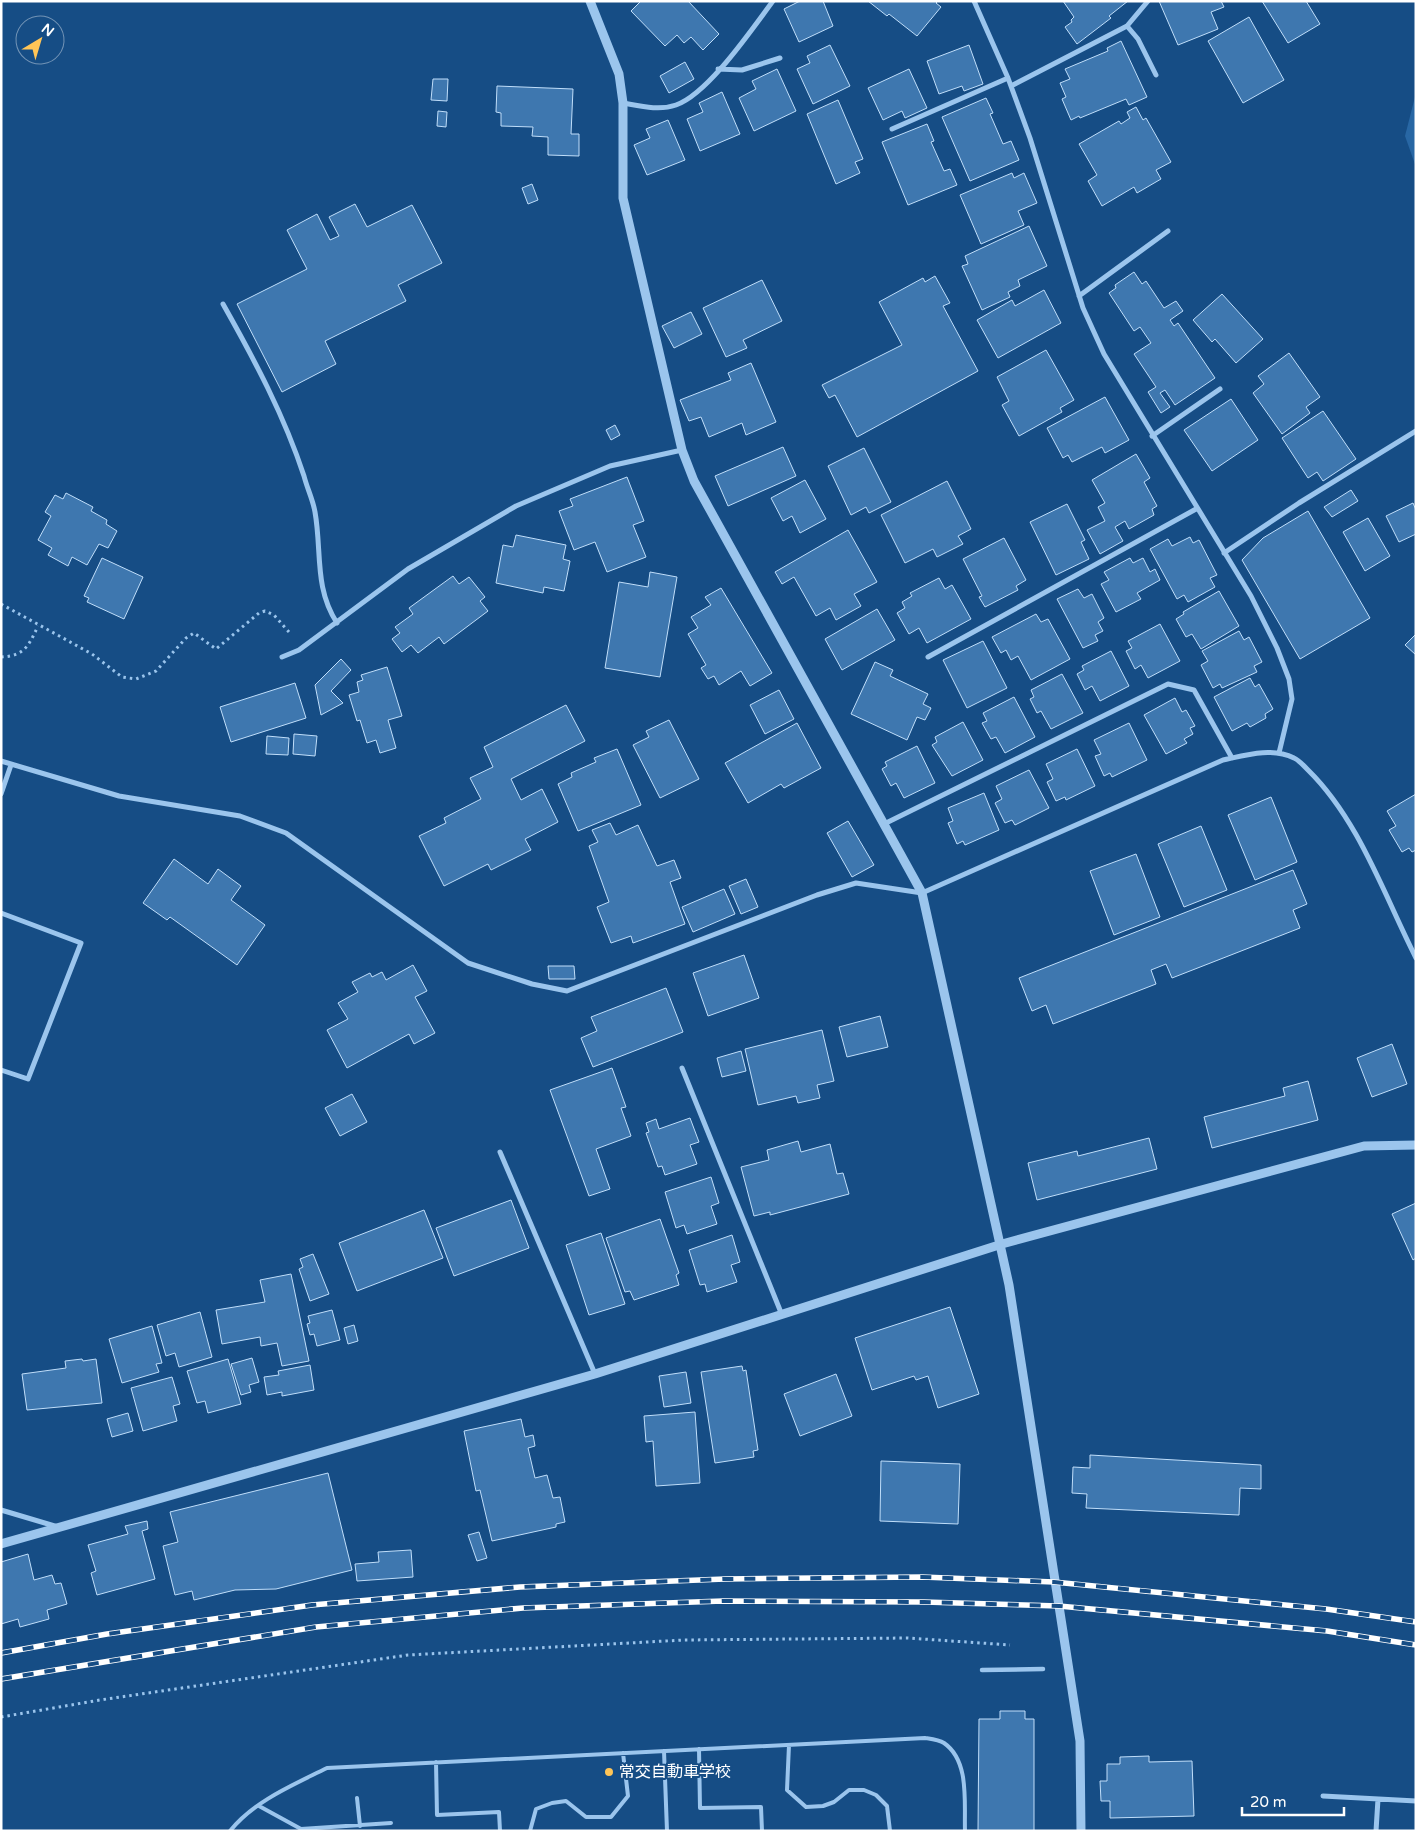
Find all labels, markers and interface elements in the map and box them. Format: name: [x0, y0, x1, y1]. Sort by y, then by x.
north arrow: [15, 15, 65, 65]
text: N: [38, 20, 57, 40]
place label: 常交自動車学校: [619, 1762, 731, 1782]
marker: 常交自動車学校: [603, 1766, 615, 1778]
scale bar: [1242, 1784, 1344, 1816]
text: 20 m: [1250, 1793, 1287, 1811]

